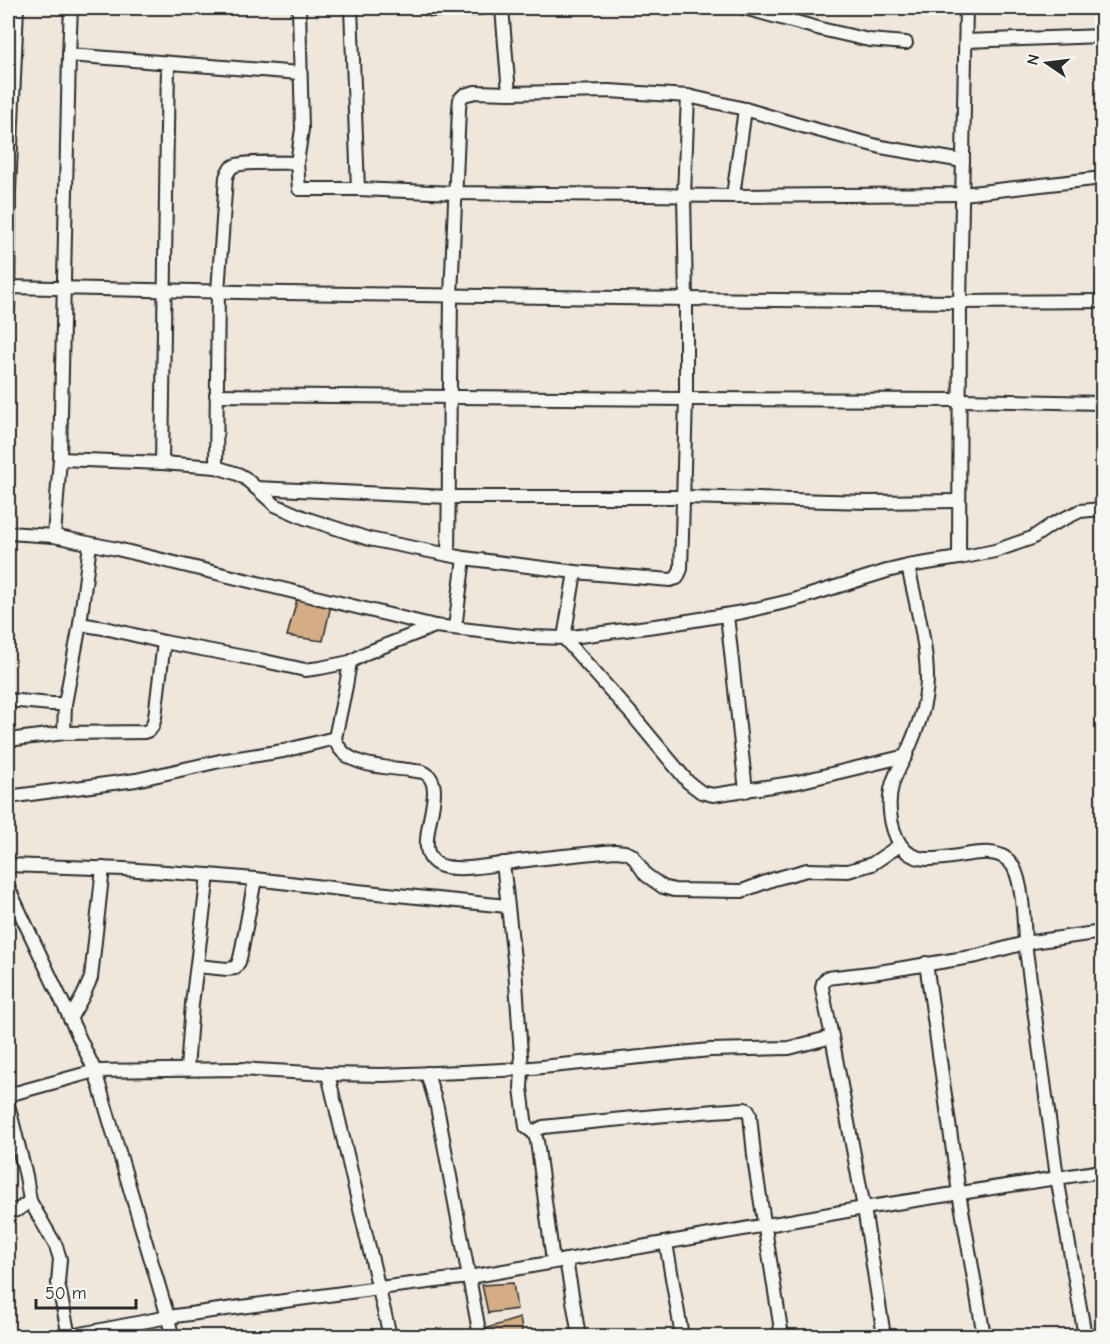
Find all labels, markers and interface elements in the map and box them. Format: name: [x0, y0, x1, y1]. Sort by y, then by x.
north arrow: [1017, 33, 1077, 93]
text: N: [1023, 52, 1043, 67]
scale bar: [36, 1272, 136, 1310]
text: 50 m: [45, 1283, 87, 1304]

